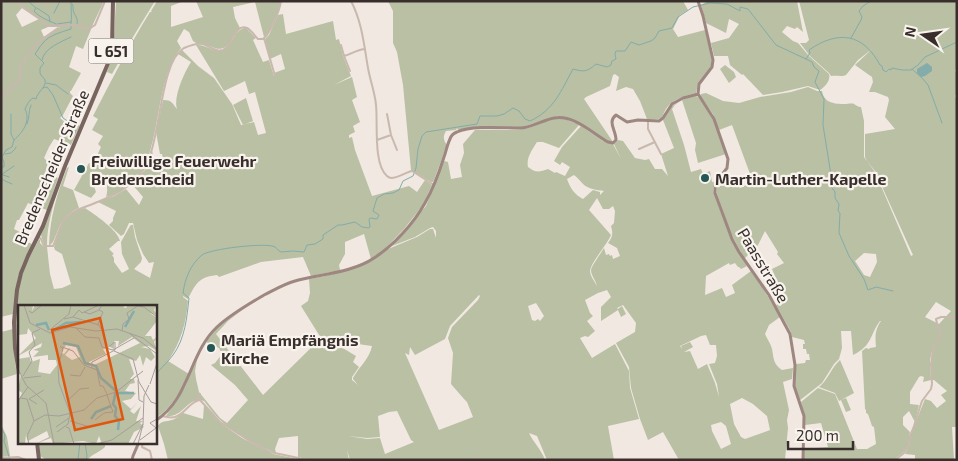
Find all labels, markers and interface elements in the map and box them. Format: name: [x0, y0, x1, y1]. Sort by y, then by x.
north arrow: [898, 10, 948, 60]
text: N: [900, 25, 919, 39]
road number: L 651: [88, 38, 134, 64]
street label: Bredenscheider Straße: [10, 87, 92, 247]
place label: Freiwillige Feuerwehr Bredenscheid: [91, 151, 257, 188]
marker: Freiwillige Feuerwehr Bredenscheid: [75, 163, 87, 175]
place label: Martin-Luther-Kapelle: [715, 169, 887, 188]
marker: Martin-Luther-Kapelle: [699, 172, 711, 184]
street label: Paasstraße: [734, 224, 794, 306]
inset map: [18, 305, 156, 444]
place label: Mariä Empfängnis Kirche: [221, 330, 359, 367]
marker: Mariä Empfängnis Kirche: [205, 342, 217, 354]
scale bar: [788, 418, 853, 450]
text: 200 m: [796, 426, 839, 444]

